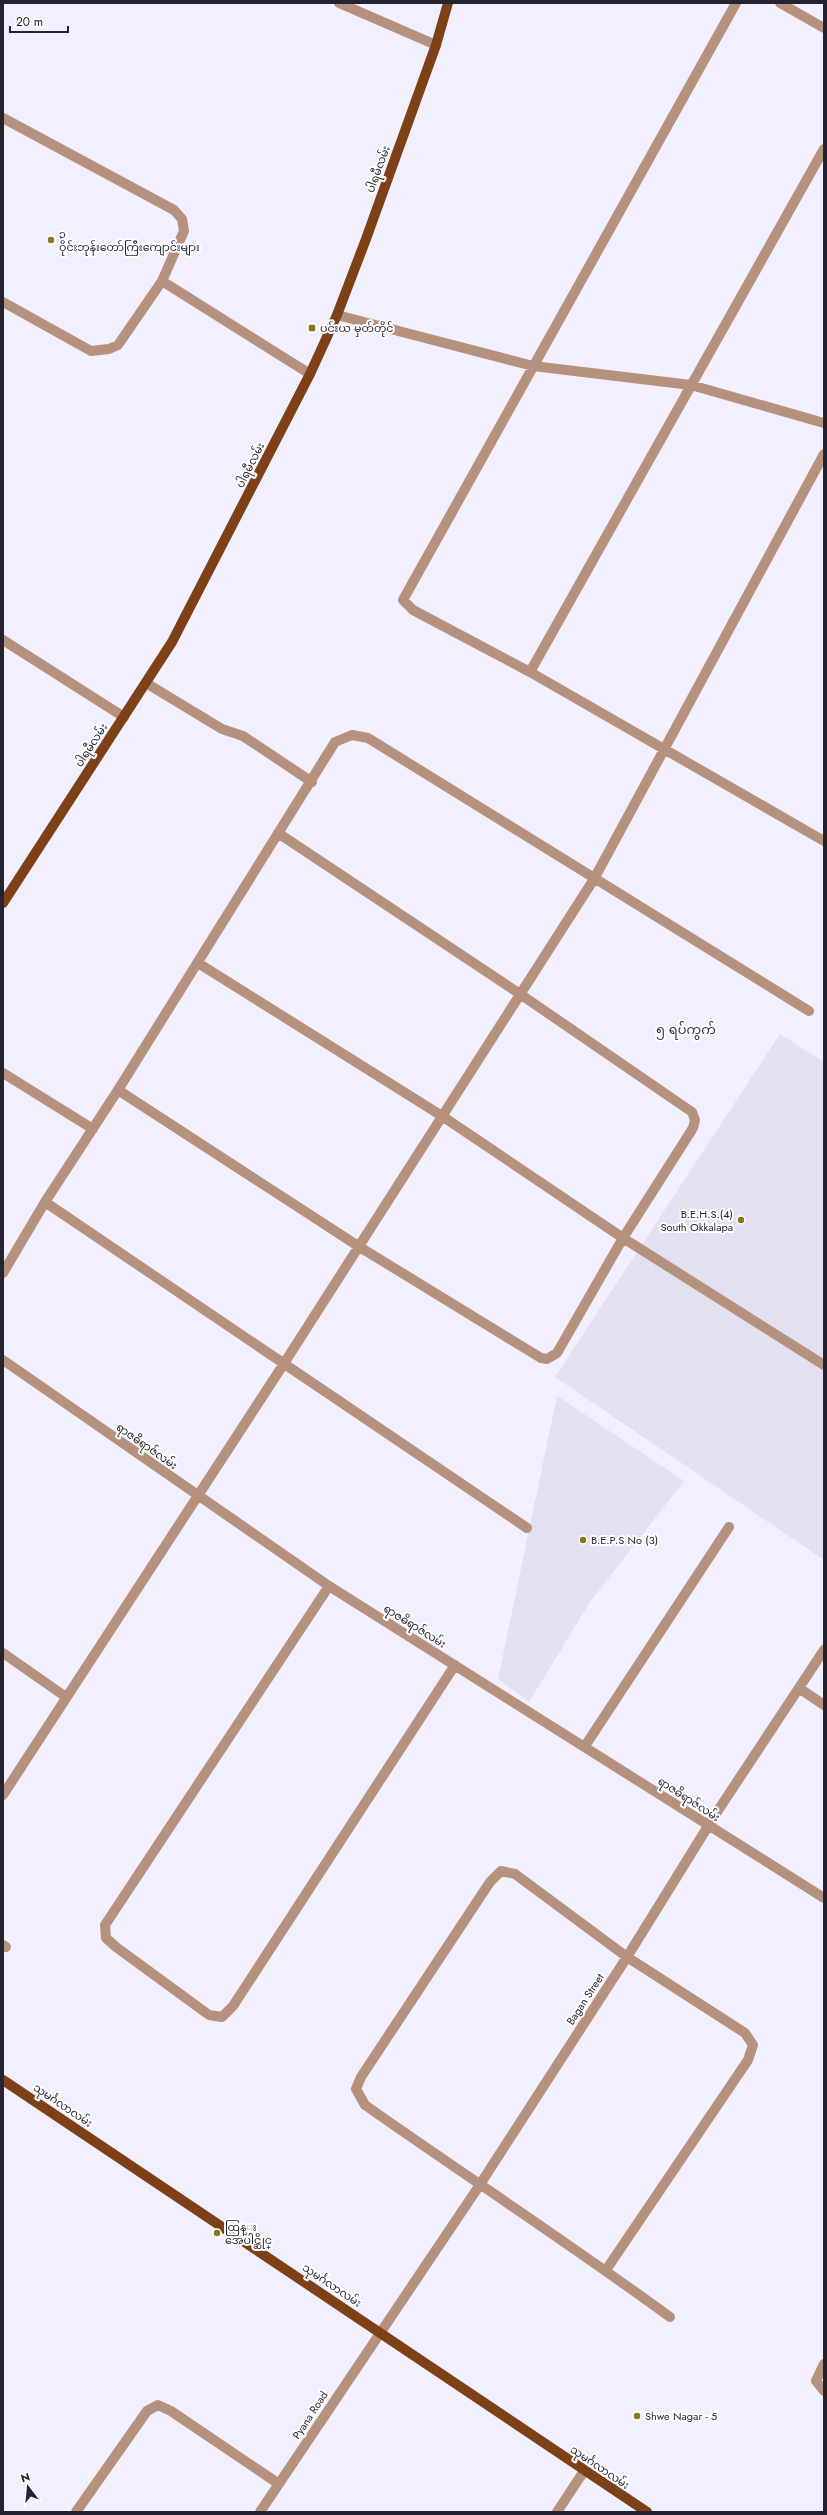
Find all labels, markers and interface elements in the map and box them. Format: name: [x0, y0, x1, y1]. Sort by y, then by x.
scale bar: [10, 8, 68, 34]
text: 20 m: [16, 13, 43, 31]
street label: ပါရမီလမ်း: [362, 143, 395, 195]
place label: ၃ ဝိုင်းဘုန်းတော်ကြီးကျောင်းများ: [59, 226, 200, 256]
marker: ၃ ဝိုင်းဘုန်းတော်ကြီးကျောင်းများ: [46, 235, 56, 245]
place label: ပင်းယ မှတ်တိုင်: [320, 320, 393, 337]
marker: ပင်းယ မှတ်တိုင်: [307, 323, 317, 333]
street label: ပါရမီလမ်း: [232, 439, 269, 491]
street label: ပါရမီလမ်း: [71, 720, 112, 770]
district label: ၅ ရပ်ကွက်: [656, 1020, 716, 1040]
place label: B.E.H.S.(4) South Okkalapa: [660, 1206, 733, 1235]
marker: B.E.H.S.(4) South Okkalapa: [736, 1215, 746, 1225]
street label: ရာဇဓိရာဇ်လမ်း: [113, 1419, 181, 1474]
place label: B.E.P.S No (3): [591, 1532, 658, 1548]
marker: B.E.P.S No (3): [578, 1535, 588, 1545]
street label: ရာဇဓိရာဇ်လမ်း: [380, 1600, 450, 1653]
street label: ရာဇဓိရာဇ်လမ်း: [654, 1773, 723, 1826]
street label: Bagan Street: [562, 1970, 608, 2028]
street label: သုမင်္ဂလာလမ်း: [30, 2079, 96, 2132]
place label: ထြန္း အေပါင္ဆိုင္: [225, 2219, 272, 2249]
marker: ထြန္း အေပါင္ဆိုင္: [212, 2228, 222, 2238]
street label: သုမင်္ဂလာလမ်း: [299, 2259, 365, 2312]
street label: Pyana Road: [289, 2388, 331, 2442]
place label: Shwe Nagar - 5: [645, 2408, 717, 2424]
marker: Shwe Nagar - 5: [632, 2411, 642, 2421]
street label: သုမင်္ဂလာလမ်း: [567, 2441, 633, 2494]
north arrow: [8, 2467, 48, 2507]
text: N: [19, 2468, 32, 2486]

